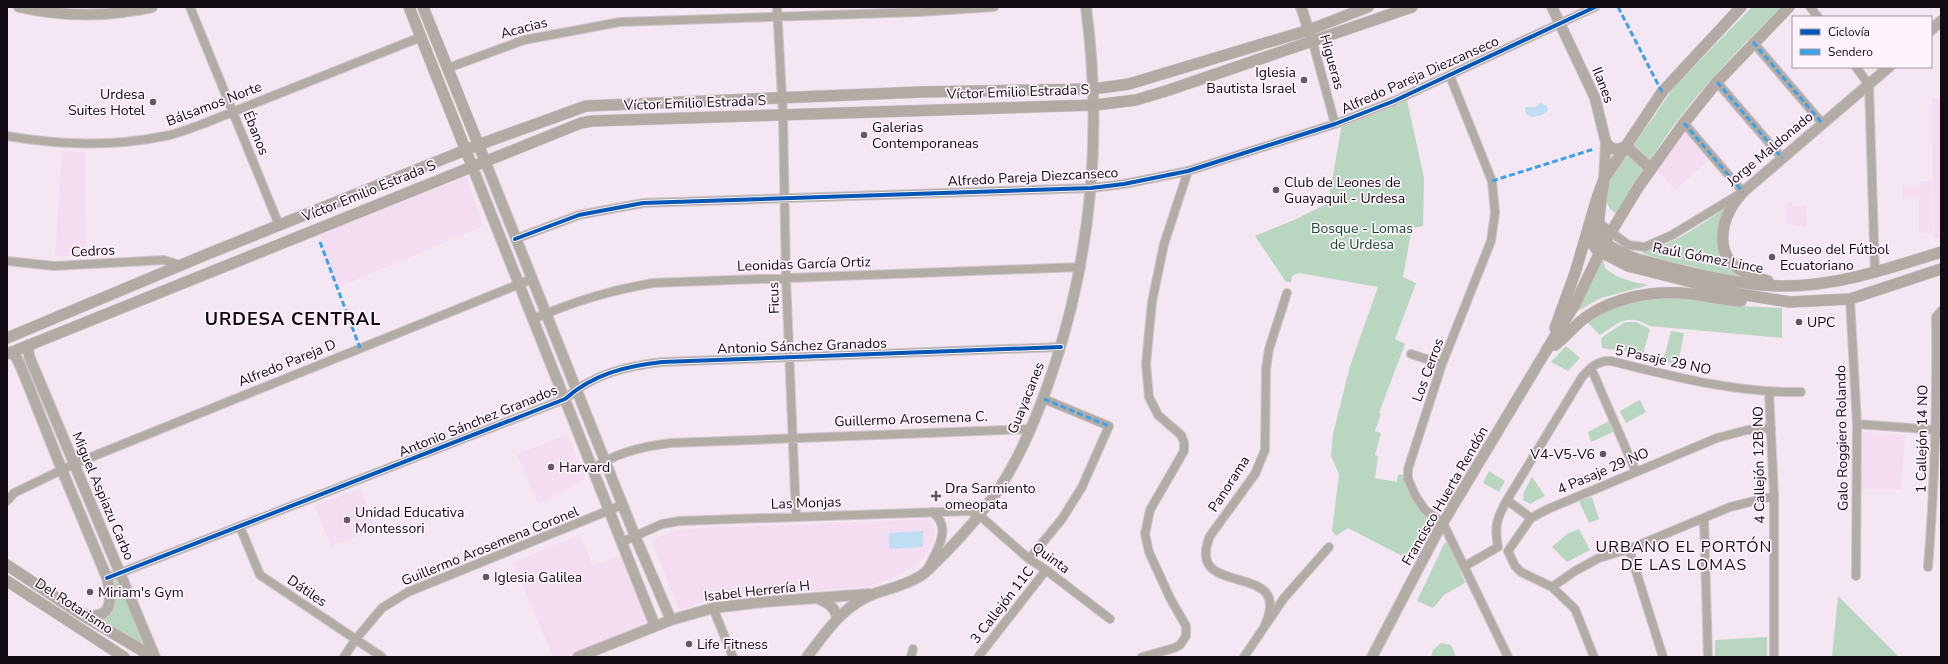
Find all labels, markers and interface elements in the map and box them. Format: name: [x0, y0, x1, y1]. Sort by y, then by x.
street label: Acacias: [498, 13, 550, 43]
legend: [1792, 16, 1932, 68]
text: Ciclovía: [1828, 24, 1870, 40]
street label: Alfredo Pareja Diezcanseco: [1338, 31, 1502, 118]
street label: Higueras: [1315, 32, 1349, 92]
text: Sendero: [1828, 44, 1873, 60]
place label: Iglesia Bautista Israel: [1206, 63, 1297, 98]
street label: Ilanes: [1587, 64, 1619, 106]
marker: Iglesia Bautista Israel: [1299, 75, 1309, 85]
street label: Bálsamos Norte: [163, 77, 265, 131]
street label: Víctor Emilio Estrada S: [945, 80, 1090, 104]
place label: Urdesa Suites Hotel: [68, 85, 146, 120]
street label: Víctor Emilio Estrada S: [622, 91, 767, 115]
marker: Urdesa Suites Hotel: [148, 97, 158, 107]
street label: Jorge Maldonado: [1722, 107, 1817, 191]
street label: Ébanos: [239, 108, 274, 158]
place label: Galerias Contemporaneas: [872, 118, 979, 153]
marker: Galerias Contemporaneas: [859, 130, 869, 140]
street label: Víctor Emilio Estrada S: [298, 155, 439, 227]
street label: Alfredo Pareja Diezcanseco: [947, 163, 1119, 191]
place label: Club de Leones de Guayaquil - Urdesa: [1284, 173, 1405, 208]
marker: Club de Leones de Guayaquil - Urdesa: [1271, 185, 1281, 195]
park label: Bosque - Lomas de Urdesa: [1311, 219, 1413, 254]
street label: Raúl Gómez Lince: [1651, 238, 1765, 278]
street label: Cedros: [71, 240, 116, 262]
place label: Museo del Fútbol Ecuatoriano: [1780, 240, 1890, 275]
street label: Leonidas García Ortiz: [737, 252, 872, 276]
marker: Museo del Fútbol Ecuatoriano: [1767, 252, 1777, 262]
street label: Ficus: [764, 281, 784, 314]
district label: URDESA CENTRAL: [205, 307, 381, 331]
place label: UPC: [1807, 313, 1835, 332]
marker: UPC: [1794, 317, 1804, 327]
street label: Antonio Sánchez Granados: [717, 334, 887, 358]
street label: Alfredo Pareja D: [235, 335, 339, 391]
street label: Los Cerros: [1408, 335, 1448, 404]
street label: 5 Pasaje 29 NO: [1613, 341, 1713, 379]
street label: Guayacanes: [1003, 359, 1049, 437]
street label: Galo Roggiero Rolando: [1831, 365, 1853, 511]
street label: Antonio Sánchez Granados: [396, 380, 561, 462]
street label: 1 Callejón 14 NO: [1912, 385, 1932, 493]
street label: 4 Callejón 12B NO: [1748, 406, 1770, 524]
street label: Guillermo Arosemena C.: [834, 407, 988, 431]
street label: Francisco Huerta Rendón: [1397, 423, 1493, 569]
street label: Miguel Aspiazu Carbo: [67, 429, 139, 563]
street label: 4 Pasaje 29 NO: [1554, 443, 1652, 499]
place label: V4-V5-V6: [1529, 445, 1595, 464]
marker: V4-V5-V6: [1598, 449, 1608, 459]
street label: Panorama: [1204, 452, 1254, 516]
place label: Harvard: [559, 458, 610, 477]
marker: Harvard: [546, 462, 556, 472]
place label: Dra Sarmiento omeopata: [945, 479, 1036, 514]
marker: Dra Sarmiento omeopata: [930, 490, 942, 502]
street label: Las Monjas: [770, 492, 842, 514]
street label: Guillermo Arosemena Coronel: [398, 501, 582, 590]
place label: Unidad Educativa Montessori: [355, 503, 464, 538]
marker: Unidad Educativa Montessori: [342, 515, 352, 525]
district label: URBANO EL PORTÓN DE LAS LOMAS: [1596, 536, 1772, 576]
street label: Quinta: [1028, 538, 1074, 578]
street label: 3 Callejón 11C: [966, 562, 1038, 648]
place label: Iglesia Galilea: [494, 568, 582, 587]
street label: Dátiles: [283, 571, 331, 611]
marker: Iglesia Galilea: [481, 572, 491, 582]
street label: Del Rotarismo: [31, 574, 117, 638]
street label: Isabel Herrería H: [703, 576, 811, 606]
place label: Miriam's Gym: [98, 583, 184, 602]
marker: Miriam's Gym: [85, 587, 95, 597]
place label: Life Fitness: [697, 635, 768, 654]
marker: Life Fitness: [684, 639, 694, 649]

